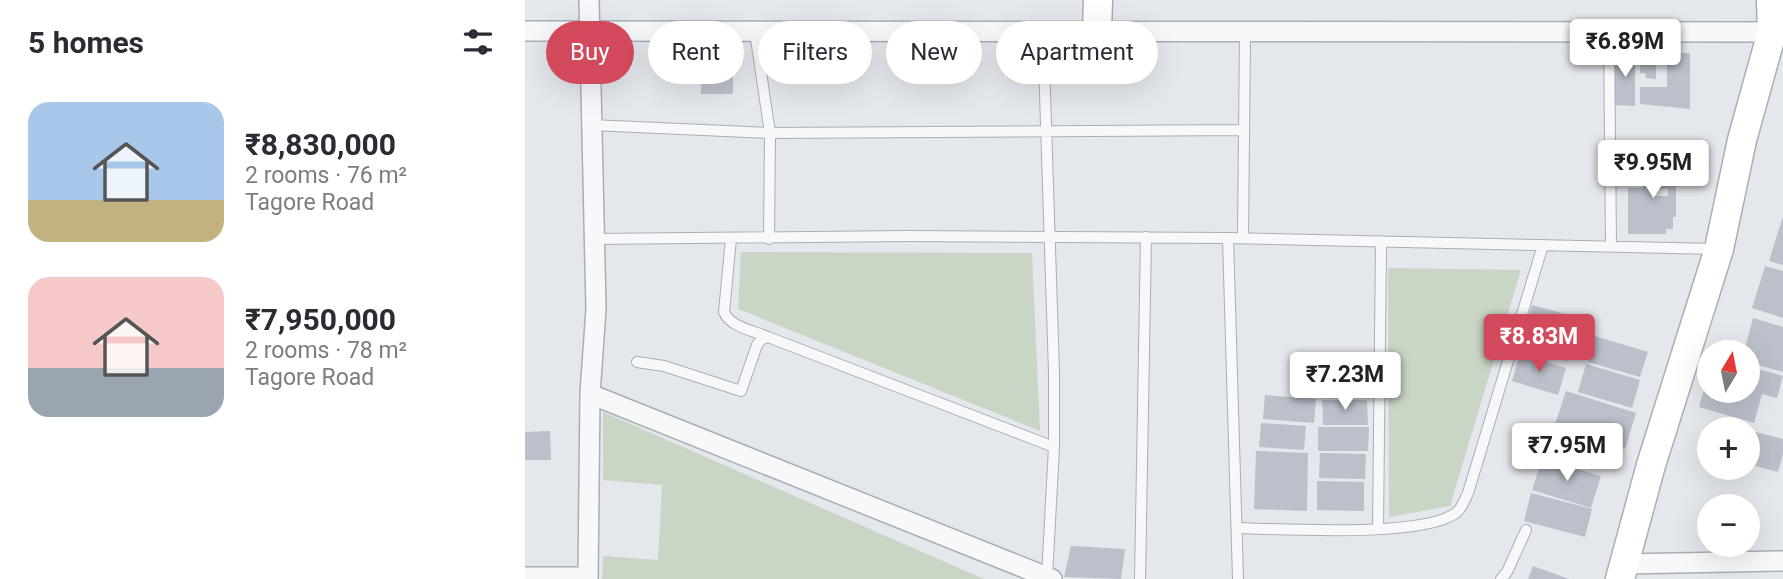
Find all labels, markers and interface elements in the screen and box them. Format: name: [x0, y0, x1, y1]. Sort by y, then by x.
pin: ₹6.89M: [1568, 20, 1682, 79]
chip: Buy: [546, 21, 634, 84]
chip: Rent: [648, 21, 744, 84]
chip: Filters: [758, 21, 872, 84]
chip: New: [886, 21, 982, 84]
chip: Apartment: [996, 21, 1158, 84]
icon: filters: [459, 23, 497, 61]
text: 5 homes: [28, 25, 144, 60]
text: ₹6.89M: [1586, 28, 1664, 55]
text: ₹8,830,000: [245, 127, 396, 162]
icon: home: [84, 130, 168, 214]
pin: ₹9.95M: [1596, 140, 1710, 200]
text: ₹9.95M: [1614, 149, 1692, 176]
text: 2 rooms · 76 m²: [245, 162, 407, 189]
text: Tagore Road: [245, 189, 374, 216]
text: ₹7,950,000: [245, 302, 396, 337]
icon: home: [84, 305, 168, 389]
pin: ₹8.83M: [1482, 314, 1596, 374]
text: ₹8.83M: [1500, 323, 1578, 350]
text: 2 rooms · 78 m²: [245, 337, 407, 364]
north arrow: [1697, 340, 1761, 402]
map controls: [1697, 340, 1760, 557]
pin: ₹7.23M: [1288, 352, 1402, 412]
text: ₹7.23M: [1306, 361, 1384, 388]
text: Tagore Road: [245, 364, 374, 391]
button: +: [1697, 417, 1760, 480]
pin: ₹7.95M: [1510, 424, 1624, 483]
text: ₹7.95M: [1528, 432, 1606, 459]
button: −: [1697, 494, 1760, 557]

